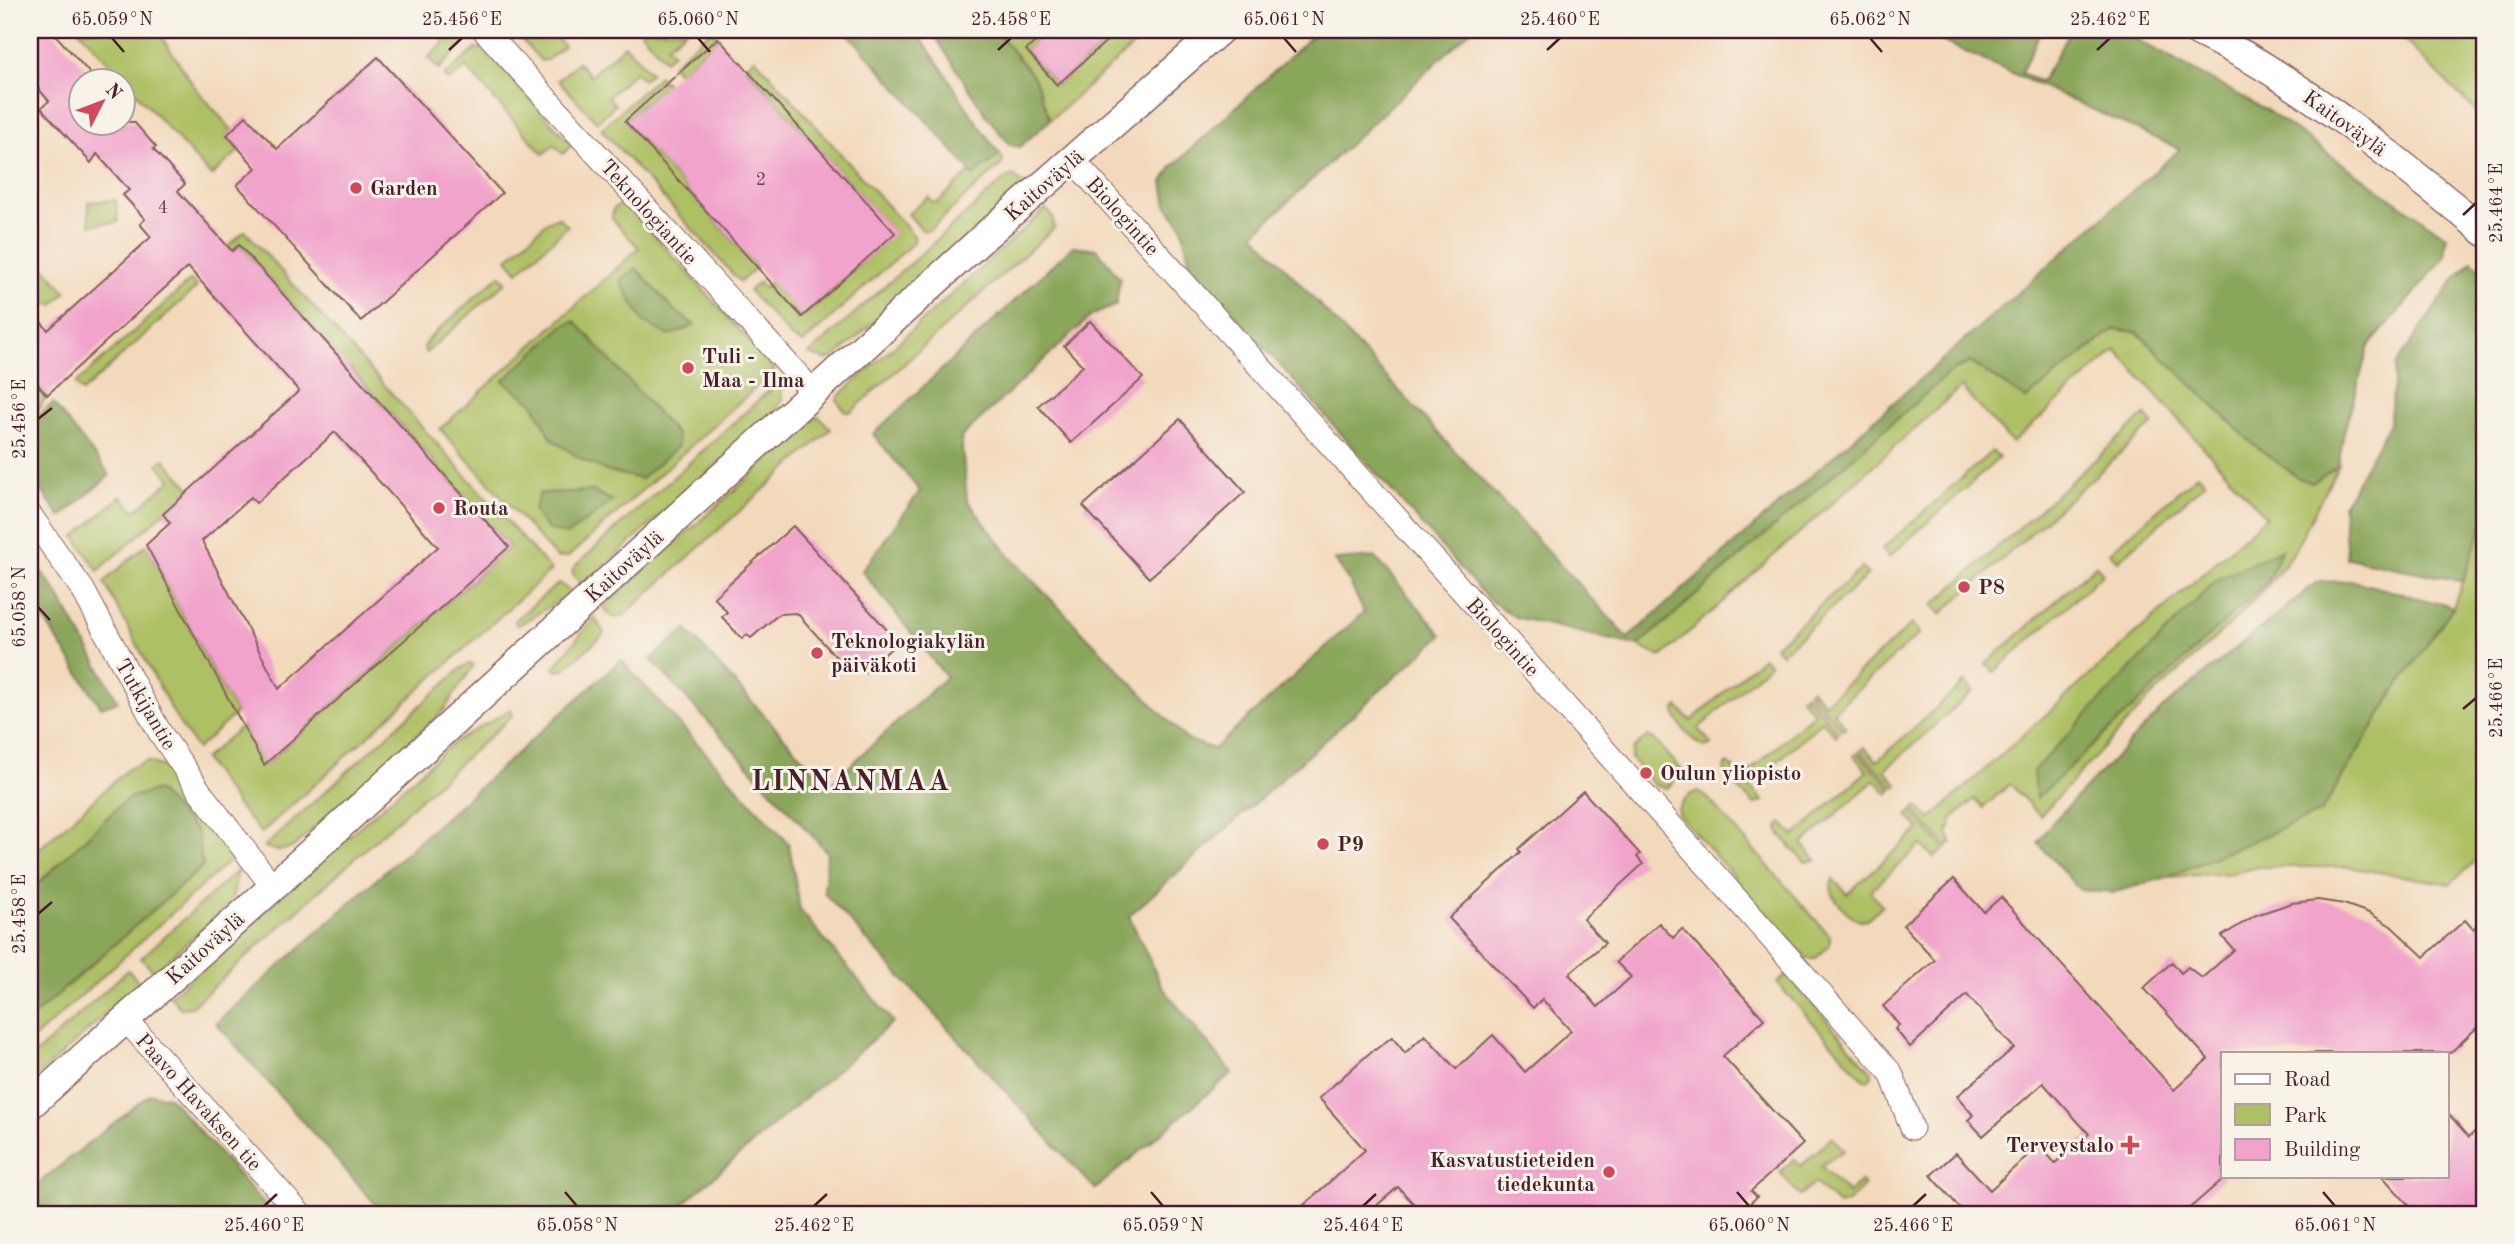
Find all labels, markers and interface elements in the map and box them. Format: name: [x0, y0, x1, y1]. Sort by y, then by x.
text: 65.059°N: [71, 11, 153, 29]
text: 25.456°E: [422, 11, 502, 29]
text: 65.060°N: [657, 11, 739, 29]
text: 25.458°E: [971, 11, 1051, 29]
text: 65.061°N: [1243, 11, 1325, 29]
text: 25.460°E: [1520, 11, 1600, 29]
text: 65.062°N: [1829, 11, 1911, 29]
text: 25.462°E: [2070, 11, 2150, 29]
north arrow: [66, 66, 136, 136]
text: N: [101, 81, 125, 104]
street label: Kaitoväylä: [2299, 87, 2390, 161]
street label: Kaitoväylä: [1001, 146, 1089, 226]
street label: Teknologiantie: [595, 156, 700, 270]
text: 25.464°E: [2488, 163, 2506, 243]
house number: 2: [756, 171, 766, 189]
street label: Biologintie: [1081, 174, 1162, 260]
place label: Garden: [370, 179, 438, 200]
marker: Garden: [348, 180, 364, 196]
house number: 4: [158, 199, 168, 217]
place label: Tuli - Maa - Ilma: [702, 347, 805, 392]
marker: Tuli - Maa - Ilma: [680, 360, 696, 376]
text: 25.456°E: [11, 379, 29, 459]
place label: Routa: [453, 499, 509, 520]
marker: Routa: [431, 500, 447, 516]
street label: Kaitoväylä: [582, 527, 668, 607]
text: 65.058°N: [11, 566, 29, 648]
place label: P8: [1978, 578, 2005, 599]
marker: P8: [1956, 579, 1972, 595]
street label: Biologintie: [1461, 595, 1542, 681]
place label: Teknologiakylän päiväkoti: [831, 632, 986, 677]
marker: Teknologiakylän päiväkoti: [809, 645, 825, 661]
street label: Tutkijantie: [110, 656, 179, 754]
text: 25.466°E: [2488, 658, 2506, 738]
place label: Oulun yliopisto: [1660, 764, 1801, 785]
marker: Oulun yliopisto: [1638, 765, 1654, 781]
district label: LINNANMAA: [751, 769, 951, 797]
place label: P9: [1337, 835, 1364, 856]
marker: P9: [1315, 836, 1331, 852]
text: 25.458°E: [11, 874, 29, 954]
street label: Kaitoväylä: [163, 909, 249, 989]
street label: Paavo Havaksen tie: [131, 1030, 265, 1176]
legend: [2221, 1052, 2448, 1178]
text: Road: [2284, 1070, 2331, 1091]
text: Park: [2284, 1106, 2327, 1127]
marker: Terveystalo: [2120, 1135, 2140, 1155]
place label: Terveystalo: [2006, 1136, 2114, 1157]
text: Building: [2284, 1140, 2361, 1161]
place label: Kasvatustieteiden tiedekunta: [1430, 1151, 1595, 1196]
marker: Kasvatustieteiden tiedekunta: [1601, 1164, 1617, 1180]
text: 25.460°E: [224, 1217, 304, 1235]
text: 65.058°N: [536, 1217, 618, 1235]
text: 25.462°E: [774, 1217, 854, 1235]
text: 65.059°N: [1122, 1217, 1204, 1235]
text: 25.464°E: [1323, 1217, 1403, 1235]
text: 65.060°N: [1708, 1217, 1790, 1235]
text: 25.466°E: [1873, 1217, 1953, 1235]
text: 65.061°N: [2294, 1217, 2376, 1235]

